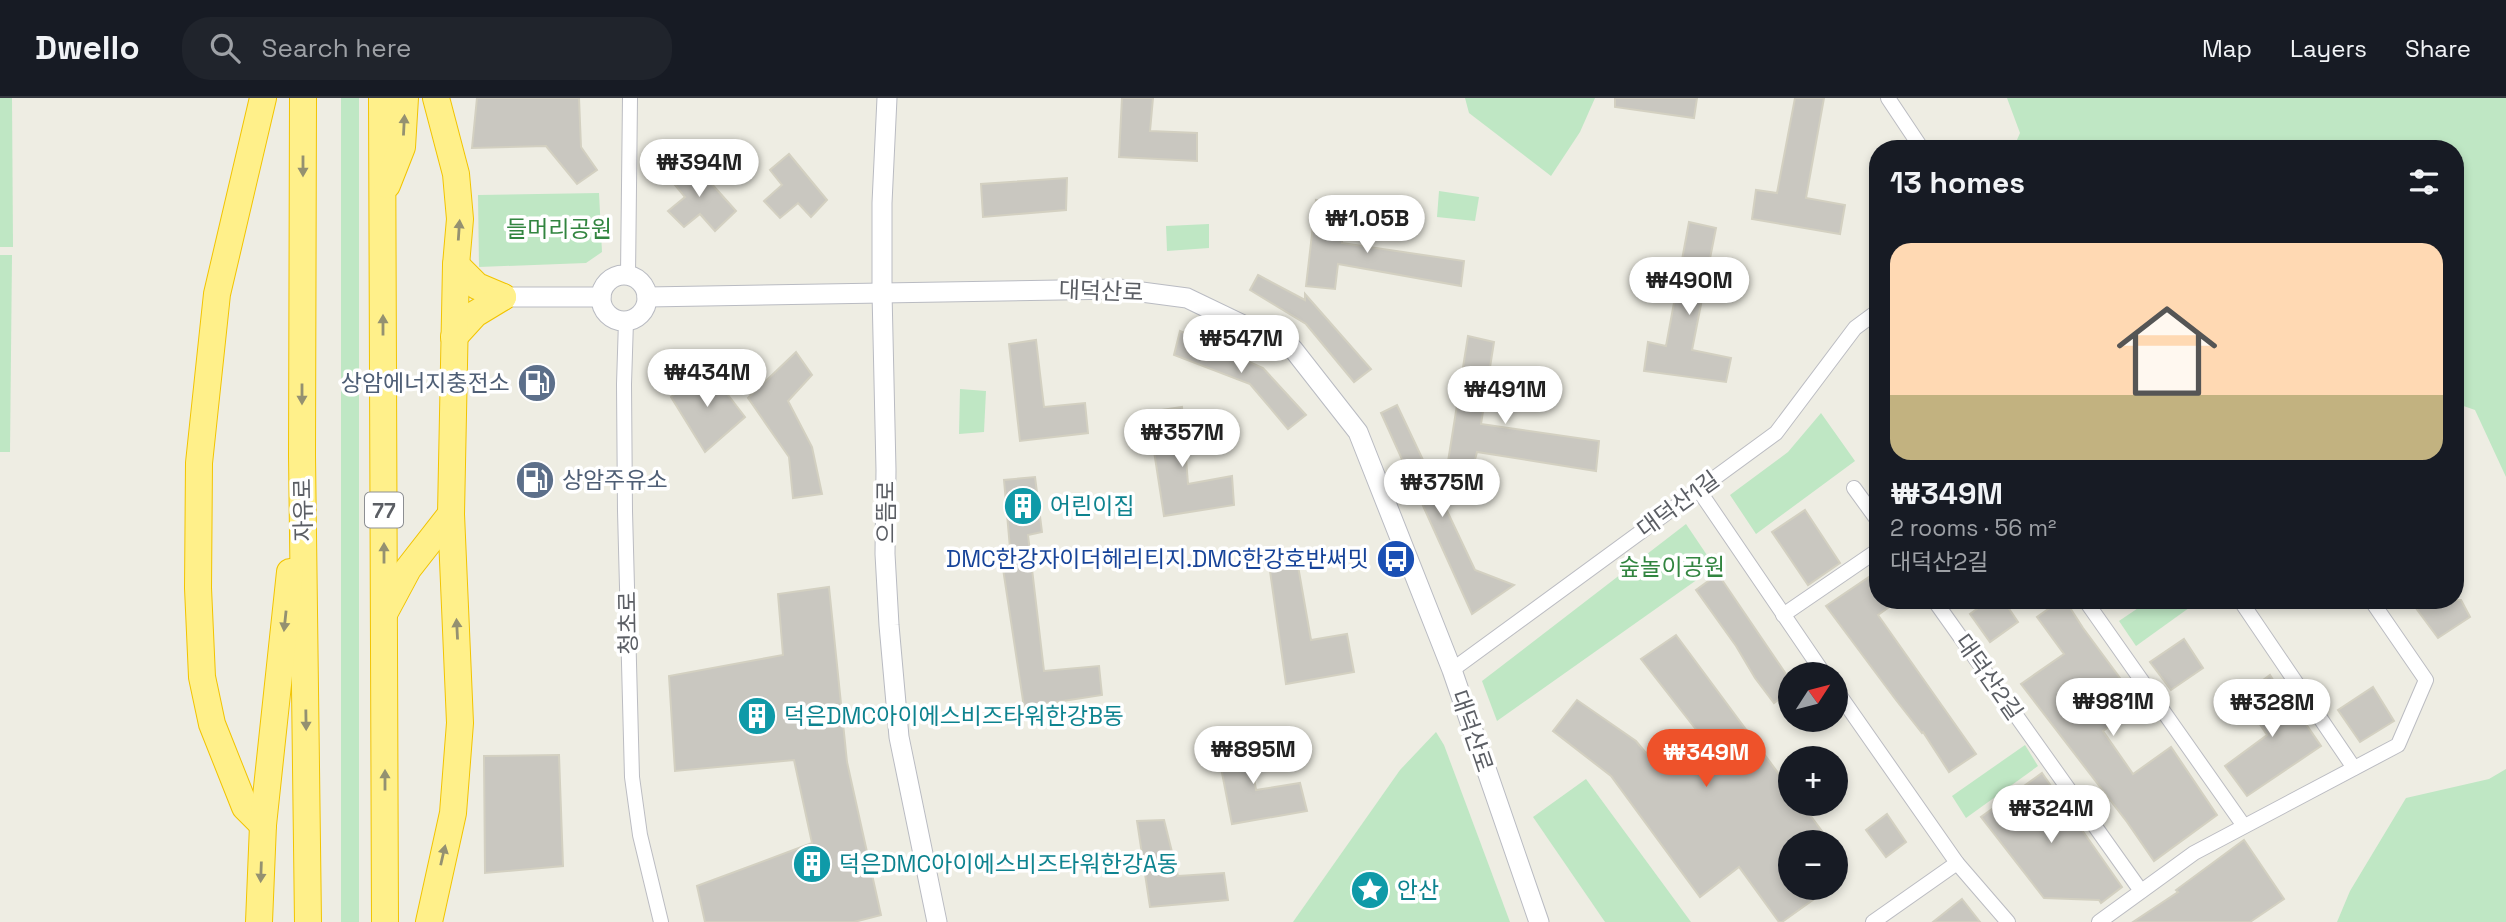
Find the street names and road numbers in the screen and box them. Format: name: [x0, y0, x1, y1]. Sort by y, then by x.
street label: 대덕산로: [1058, 275, 1144, 307]
street label: 대덕산1길: [1631, 464, 1725, 544]
street label: 자유로: [287, 478, 319, 542]
street label: 으뜸로: [871, 480, 901, 544]
road number: 77: [365, 492, 403, 528]
street label: 청초로: [612, 591, 644, 655]
street label: 대덕산2길: [1948, 628, 2030, 726]
street label: 대덕산로: [1444, 686, 1500, 776]

